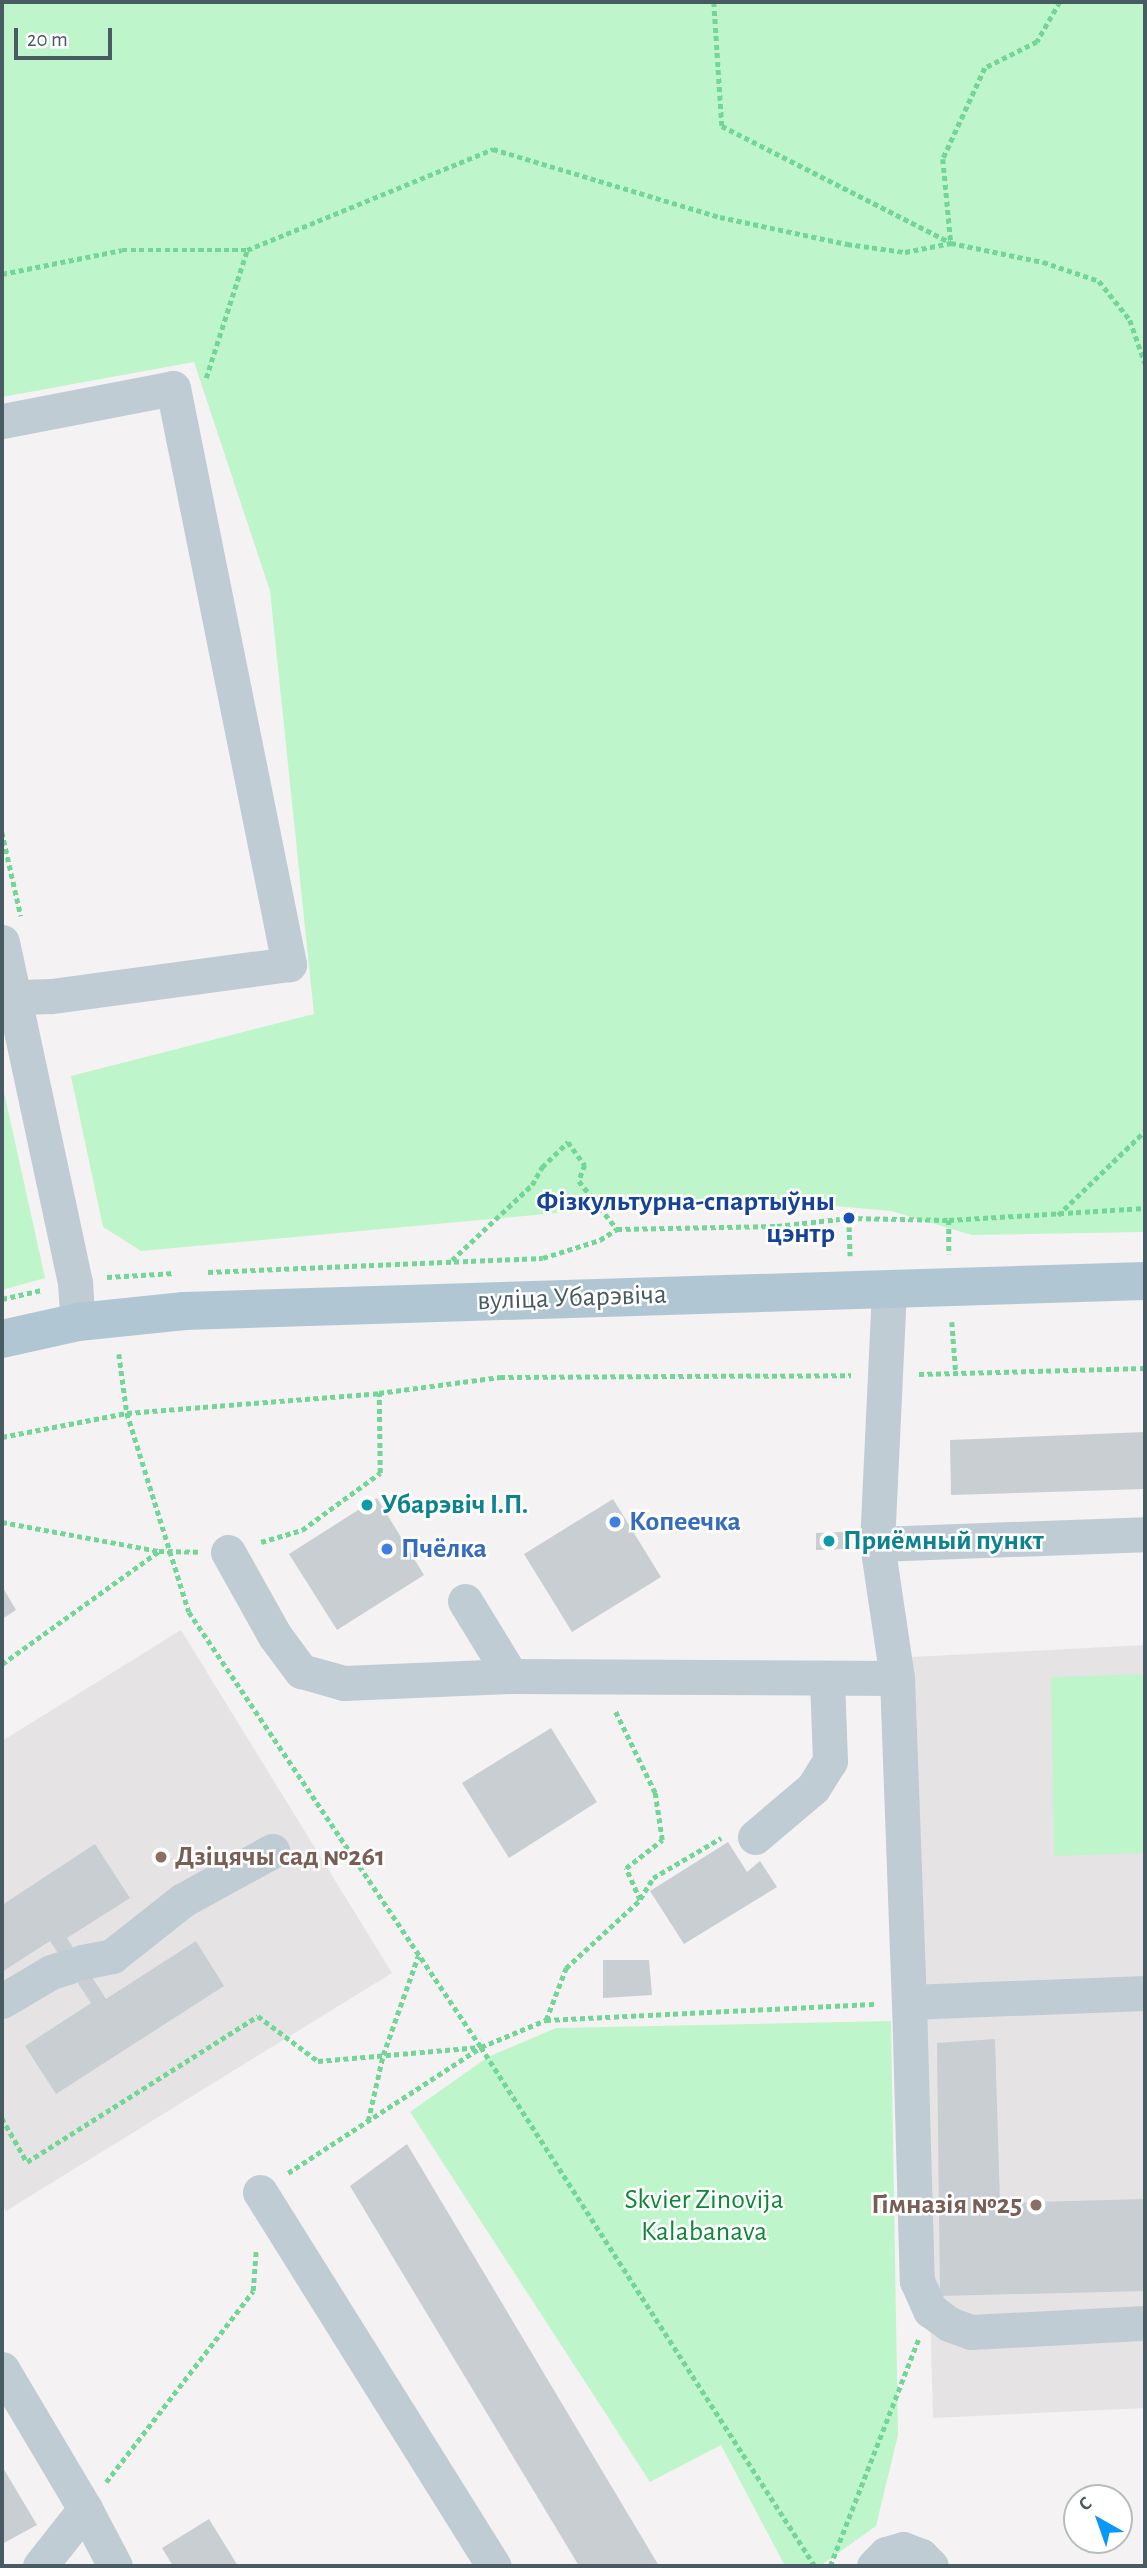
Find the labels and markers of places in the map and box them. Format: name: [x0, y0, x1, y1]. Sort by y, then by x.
place label: Фізкультурна-спартыўны цэнтр: [536, 1185, 835, 1251]
marker: Фізкультурна-спартыўны цэнтр: [841, 1210, 857, 1226]
place label: Убарэвіч І.П.: [381, 1488, 528, 1522]
marker: Убарэвіч І.П.: [359, 1497, 375, 1513]
place label: Копеечка: [629, 1505, 741, 1539]
marker: Копеечка: [607, 1514, 623, 1530]
place label: Приёмный пункт: [843, 1524, 1044, 1558]
place label: Пчёлка: [401, 1532, 487, 1566]
marker: Приёмный пункт: [821, 1533, 837, 1549]
marker: Пчёлка: [379, 1541, 395, 1557]
place label: Дзіцячы сад №261: [175, 1840, 385, 1874]
marker: Дзіцячы сад №261: [153, 1849, 169, 1865]
place label: Гімназія №25: [871, 2188, 1022, 2222]
marker: Гімназія №25: [1028, 2197, 1044, 2213]

